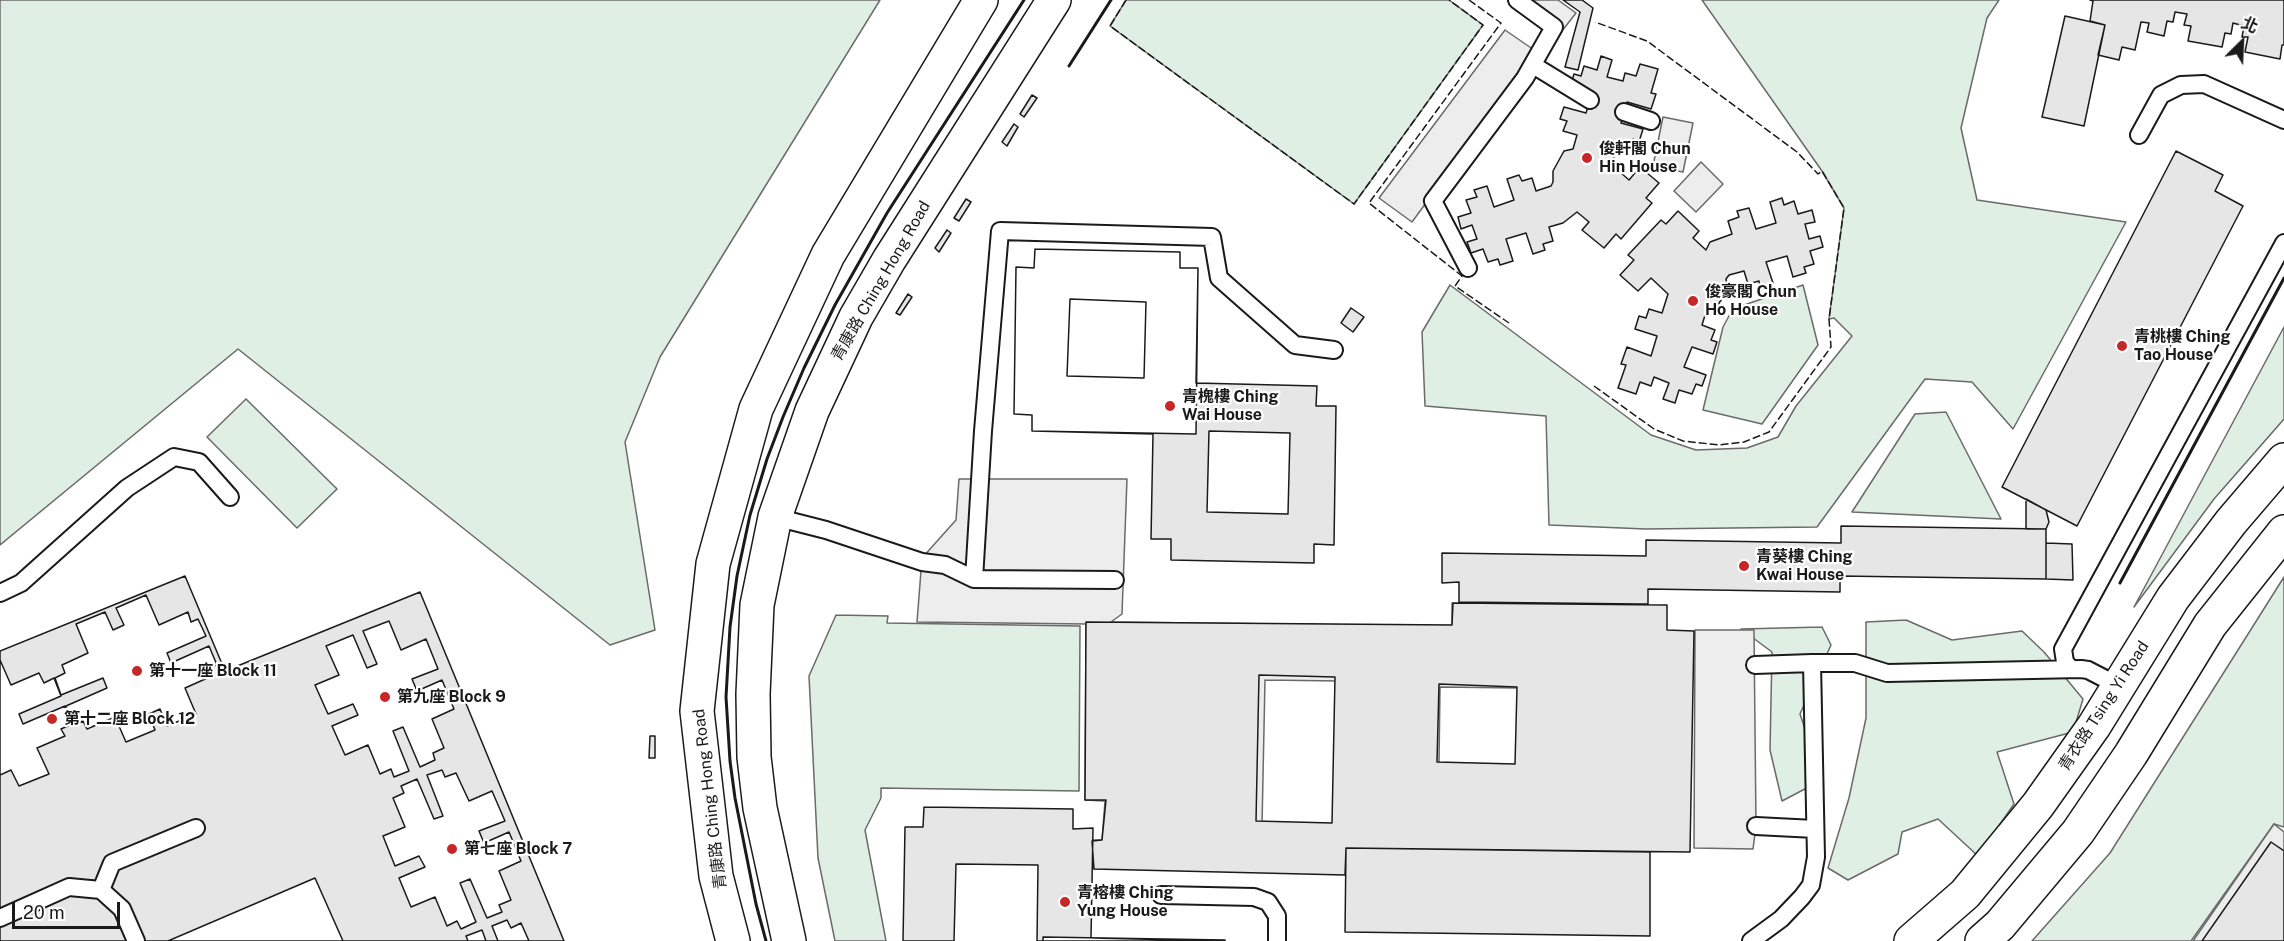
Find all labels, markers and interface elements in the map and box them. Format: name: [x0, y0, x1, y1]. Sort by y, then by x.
north arrow: [2212, 12, 2272, 72]
text: 北: [2238, 13, 2261, 37]
place label: 俊軒閣 Chun Hin House: [1599, 139, 1691, 177]
marker: 俊軒閣 Chun Hin House: [1580, 151, 1594, 165]
street label: 青康路 Ching Hong Road: [827, 198, 935, 364]
place label: 俊豪閣 Chun Ho House: [1705, 282, 1797, 320]
marker: 俊豪閣 Chun Ho House: [1686, 294, 1700, 308]
place label: 青桃樓 Ching Tao House: [2134, 327, 2230, 365]
marker: 青桃樓 Ching Tao House: [2115, 339, 2129, 353]
place label: 青槐樓 Ching Wai House: [1182, 387, 1278, 425]
marker: 青槐樓 Ching Wai House: [1163, 399, 1177, 413]
place label: 青葵樓 Ching Kwai House: [1756, 547, 1852, 585]
marker: 青葵樓 Ching Kwai House: [1737, 559, 1751, 573]
street label: 青衣路 Tsing Yi Road: [2055, 638, 2153, 774]
place label: 第十一座 Block 11: [149, 661, 277, 681]
marker: 第十一座 Block 11: [130, 664, 144, 678]
place label: 第九座 Block 9: [397, 687, 506, 707]
marker: 第九座 Block 9: [378, 690, 392, 704]
street label: 青康路 Ching Hong Road: [689, 708, 731, 890]
place label: 第十二座 Block 12: [64, 709, 195, 729]
marker: 第十二座 Block 12: [45, 712, 59, 726]
place label: 第七座 Block 7: [464, 839, 572, 859]
marker: 第七座 Block 7: [445, 842, 459, 856]
place label: 青榕樓 Ching Yung House: [1077, 883, 1173, 921]
scale bar: [15, 890, 123, 928]
marker: 青榕樓 Ching Yung House: [1058, 895, 1072, 909]
text: 20 m: [23, 902, 65, 923]

